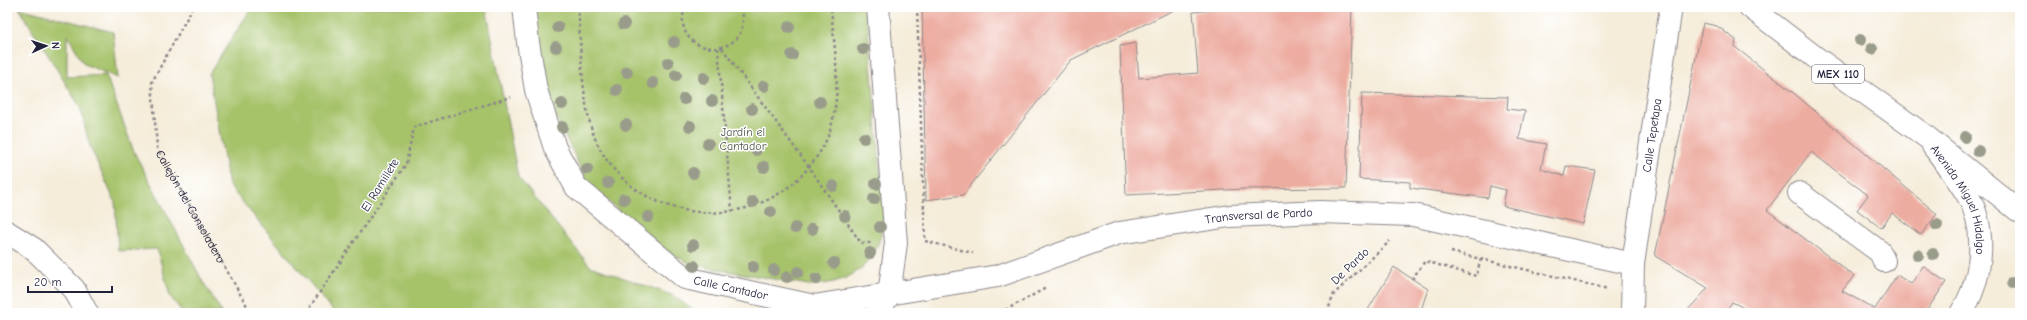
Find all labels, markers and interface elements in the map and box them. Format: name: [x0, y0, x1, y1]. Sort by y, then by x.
north arrow: [26, 26, 66, 66]
text: N: [49, 42, 62, 49]
road number: MEX 110: [1812, 65, 1864, 83]
street label: Calle Tepetapa: [1640, 98, 1664, 173]
park label: Jardín el Cantador: [720, 125, 767, 153]
street label: Avenida Miguel Hidalgo: [1928, 142, 1987, 255]
street label: Callejón del Consoladero: [153, 148, 228, 265]
street label: El Ramillete: [358, 156, 402, 214]
street label: Transversal de Pardo: [1204, 205, 1313, 227]
street label: De Pardo: [1328, 245, 1372, 287]
scale bar: [28, 268, 112, 294]
street label: Calle Cantador: [692, 273, 770, 303]
text: 20 m: [34, 275, 62, 289]

